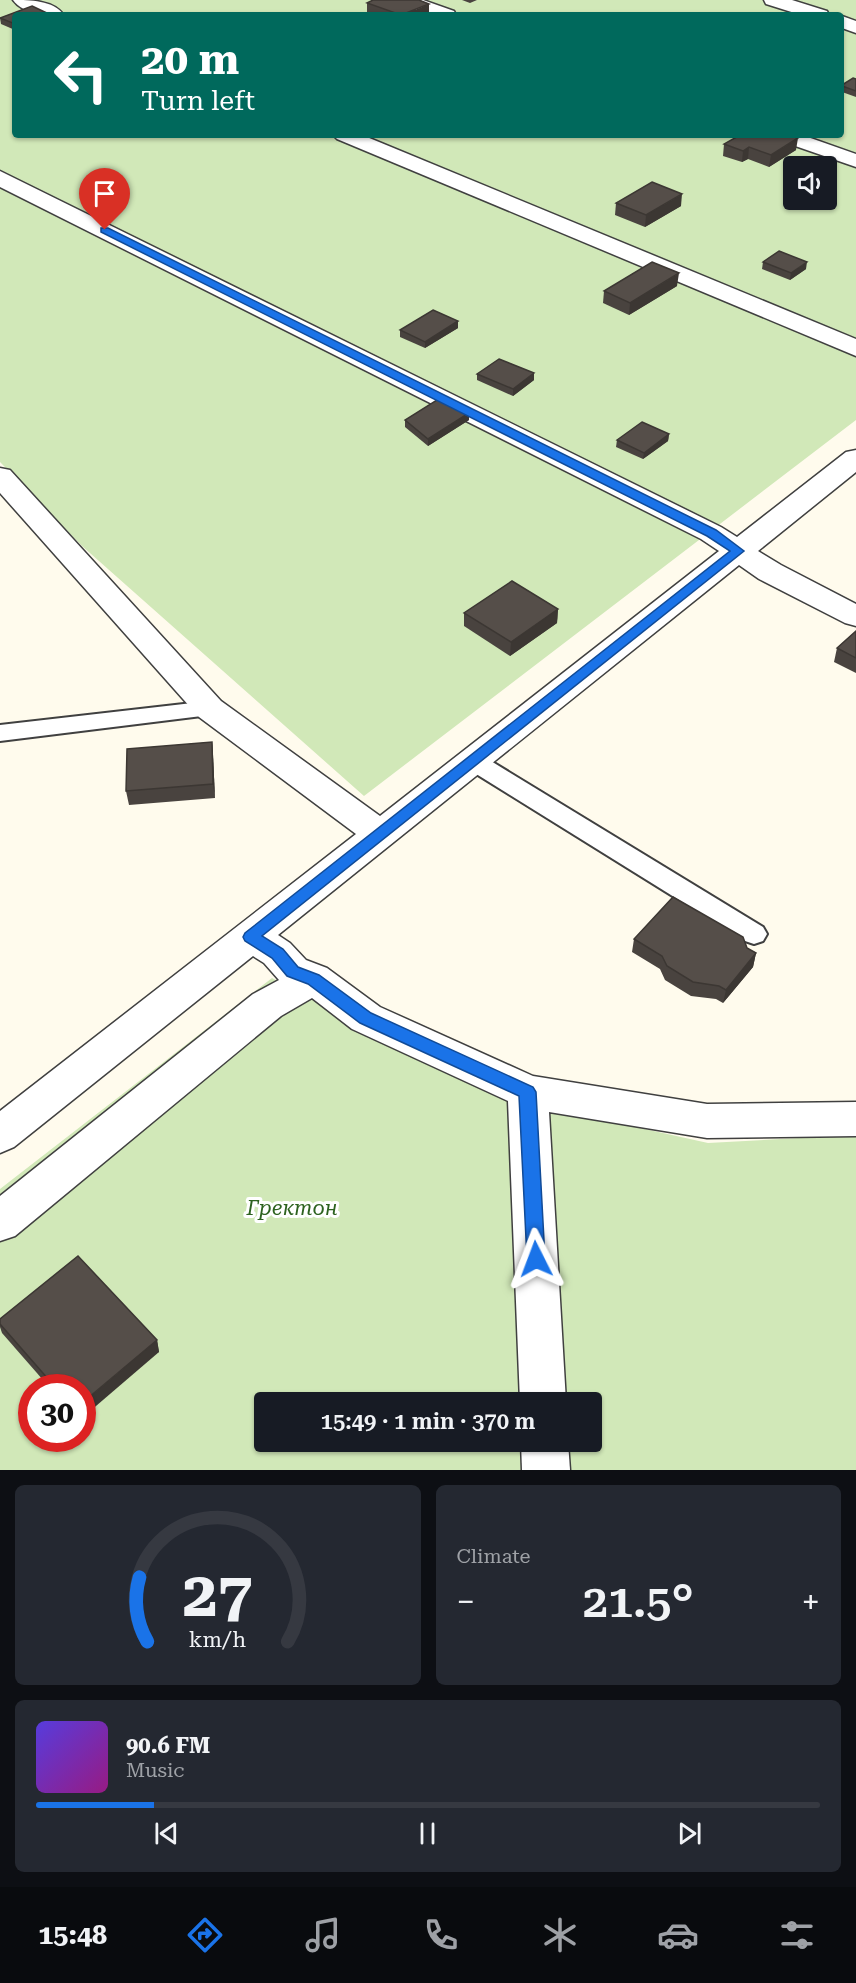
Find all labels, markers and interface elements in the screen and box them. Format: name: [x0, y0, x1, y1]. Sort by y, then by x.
text: 20 m: [141, 35, 239, 84]
icon: left: [42, 36, 120, 114]
text: Turn left: [141, 85, 255, 117]
map controls: [783, 156, 837, 210]
button: sound: [783, 156, 837, 210]
pin: [79, 168, 130, 230]
icon: arrive: [88, 177, 121, 210]
park label: Гректон: [245, 1196, 338, 1220]
position arrow: [504, 1227, 568, 1291]
speed limit sign: 30: [18, 1374, 96, 1452]
text: 15:49 · 1 min · 370 m: [321, 1409, 535, 1434]
text: Climate: [457, 1544, 531, 1568]
text: 27: [183, 1558, 253, 1631]
text: 21.5°: [583, 1575, 694, 1628]
text: −: [457, 1582, 475, 1621]
text: +: [802, 1582, 820, 1621]
text: km/h: [189, 1627, 247, 1652]
text: 90.6 FM: [126, 1733, 210, 1758]
text: Music: [126, 1758, 185, 1782]
icon: previous: [150, 1817, 183, 1850]
icon: pause: [411, 1817, 444, 1850]
icon: next: [673, 1817, 706, 1850]
icon: directions: [184, 1914, 226, 1956]
icon: music: [302, 1914, 344, 1956]
icon: phone: [420, 1914, 462, 1956]
icon: climate: [539, 1914, 581, 1956]
icon: car: [657, 1914, 699, 1956]
icon: filters: [776, 1914, 818, 1956]
text: 15:48: [38, 1919, 107, 1951]

